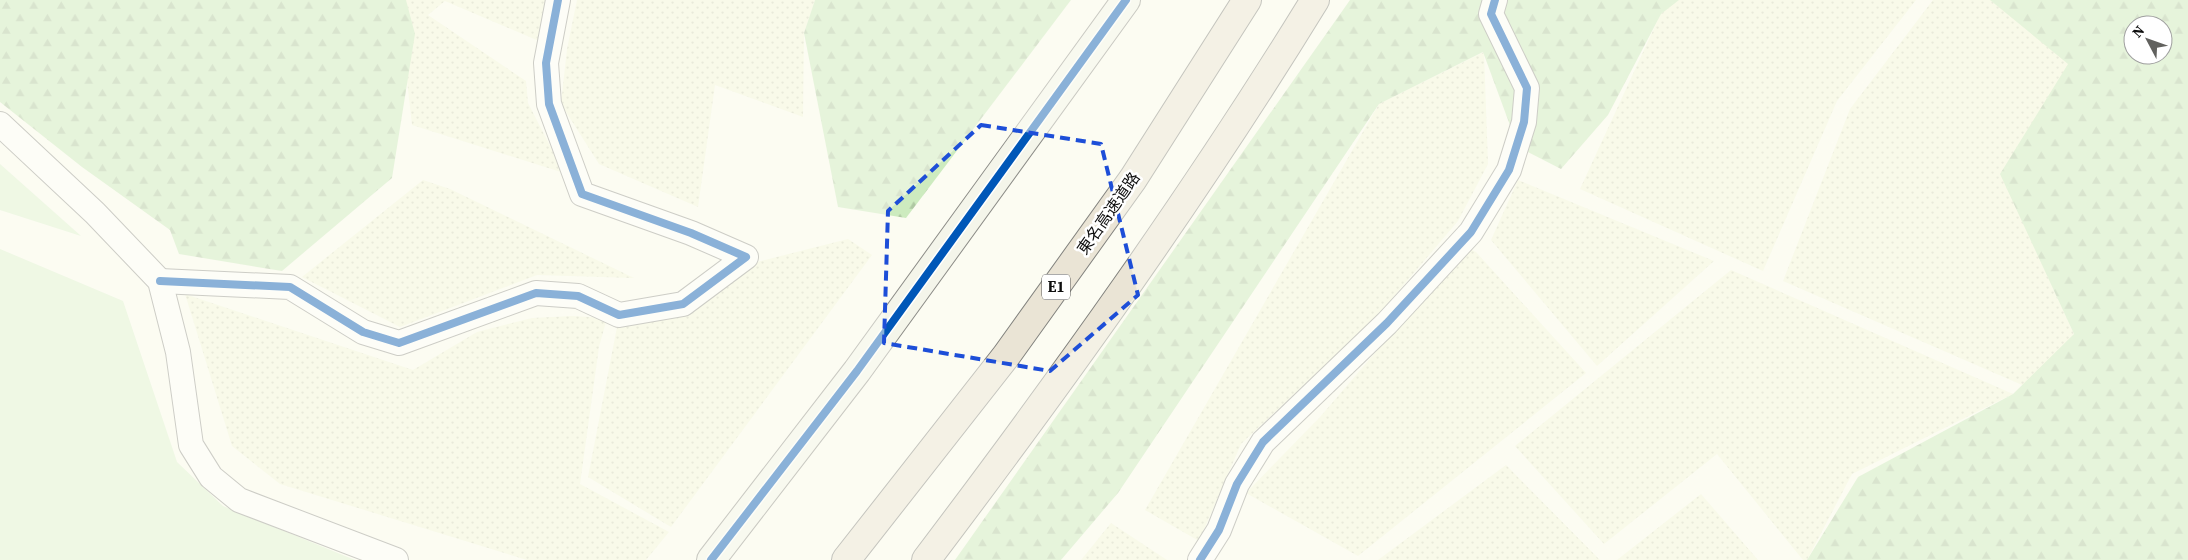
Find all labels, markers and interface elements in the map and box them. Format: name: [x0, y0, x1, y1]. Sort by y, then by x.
north arrow: [2123, 15, 2173, 65]
text: N: [2127, 21, 2149, 42]
street label: 東名高速道路: [1071, 167, 1145, 259]
road number: E1: [1042, 274, 1070, 300]

